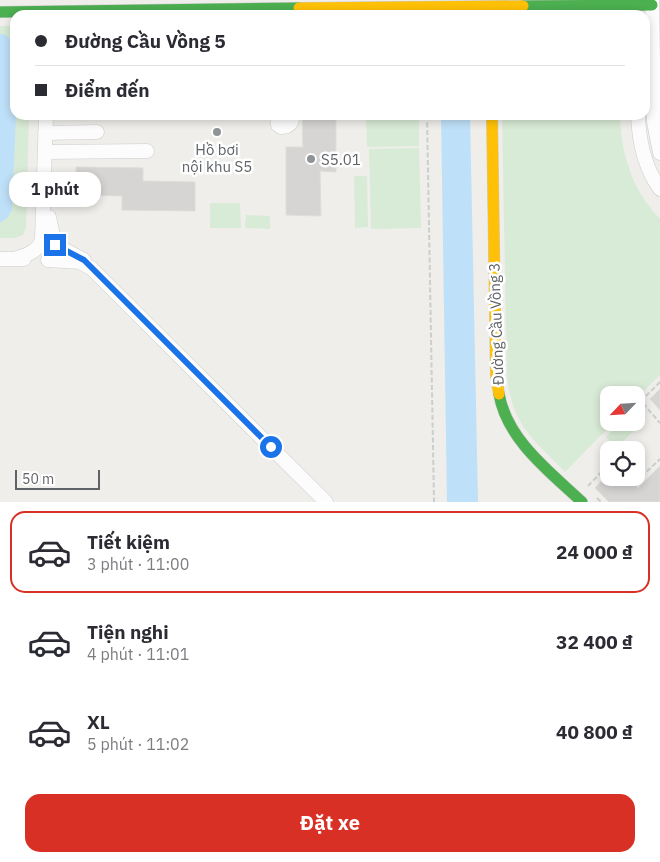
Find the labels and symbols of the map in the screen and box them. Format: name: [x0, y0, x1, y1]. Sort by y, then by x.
marker: Hồ bơi nội khu S5: [211, 126, 223, 138]
place label: Hồ bơi nội khu S5: [182, 140, 252, 176]
place label: S5.01: [321, 150, 361, 169]
marker: S5.01: [305, 153, 317, 165]
callout: 1 phút: [9, 172, 101, 208]
route end: [44, 234, 66, 256]
street label: Đường Cầu Vồng 3: [484, 262, 508, 386]
north arrow: [600, 386, 645, 431]
route start: [260, 436, 282, 458]
scale bar: [15, 467, 100, 490]

